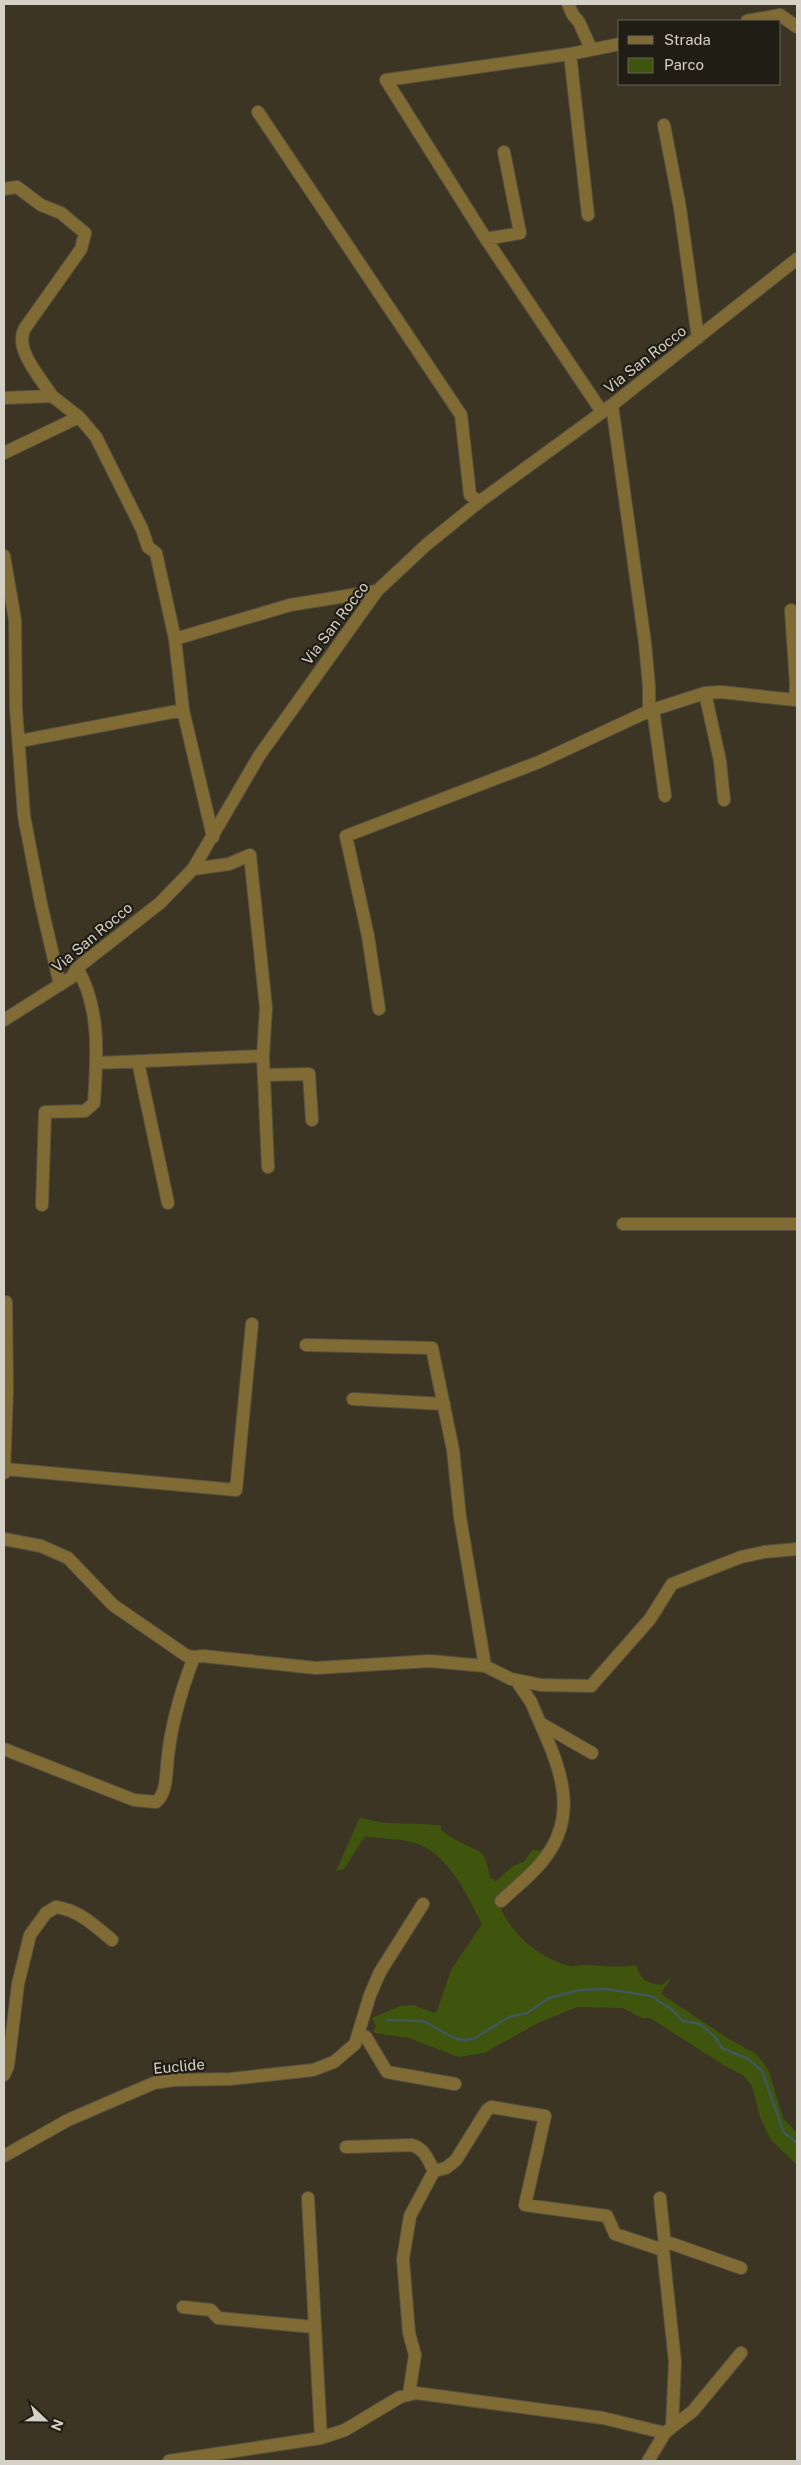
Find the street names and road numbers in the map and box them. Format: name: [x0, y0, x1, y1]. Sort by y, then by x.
street label: Via San Rocco: [601, 322, 689, 396]
street label: Via San Rocco: [298, 578, 372, 668]
street label: Via San Rocco: [48, 899, 136, 975]
street label: Euclide: [153, 2055, 205, 2077]

